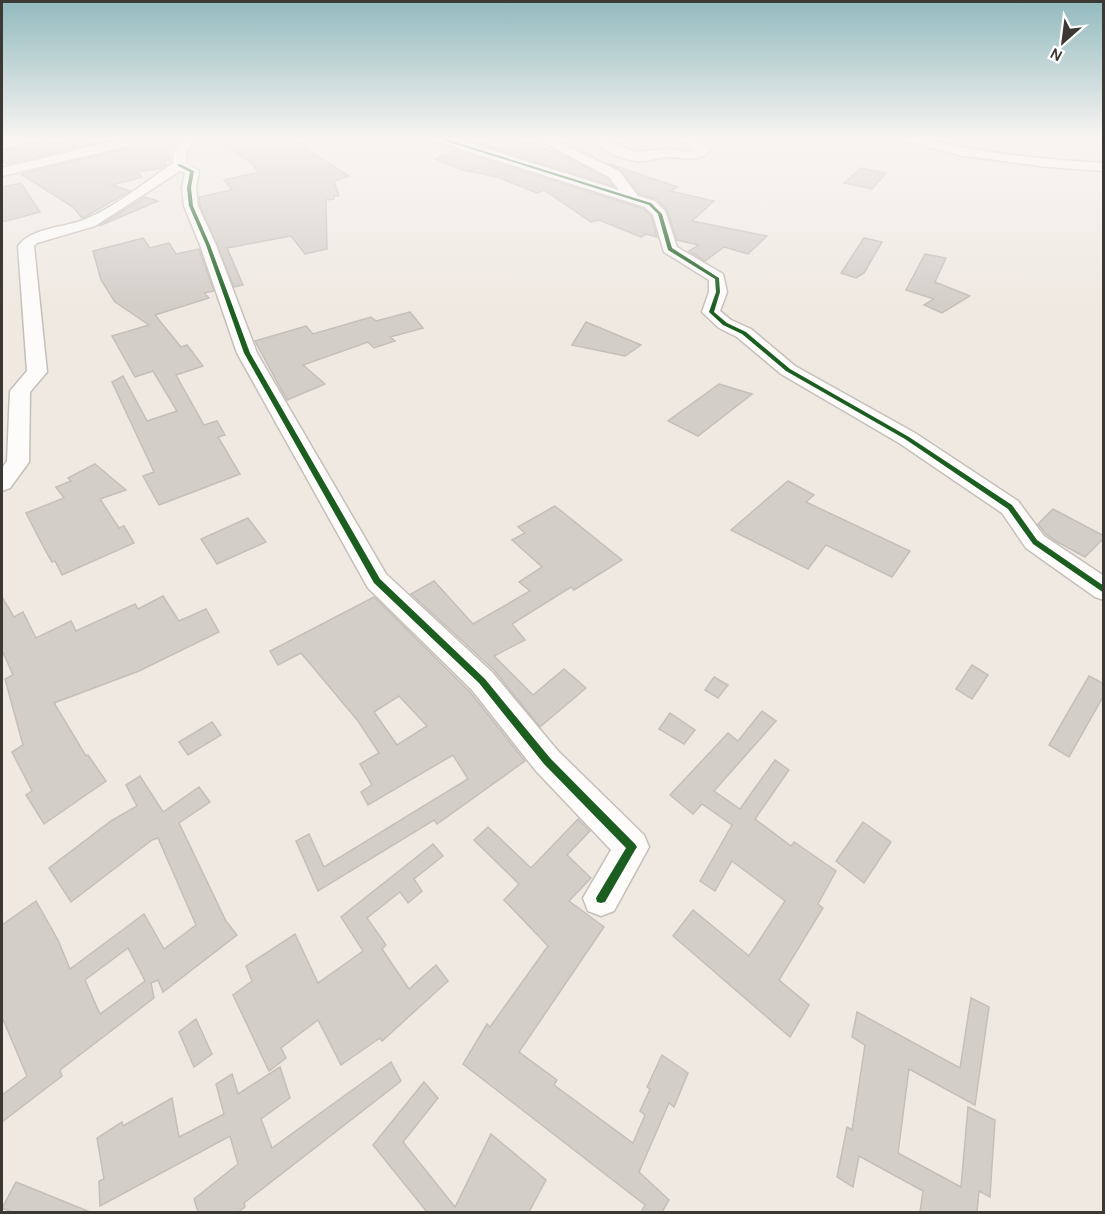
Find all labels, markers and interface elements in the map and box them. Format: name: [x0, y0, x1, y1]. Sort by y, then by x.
north arrow: [1033, 12, 1093, 72]
text: N: [1047, 44, 1066, 66]

